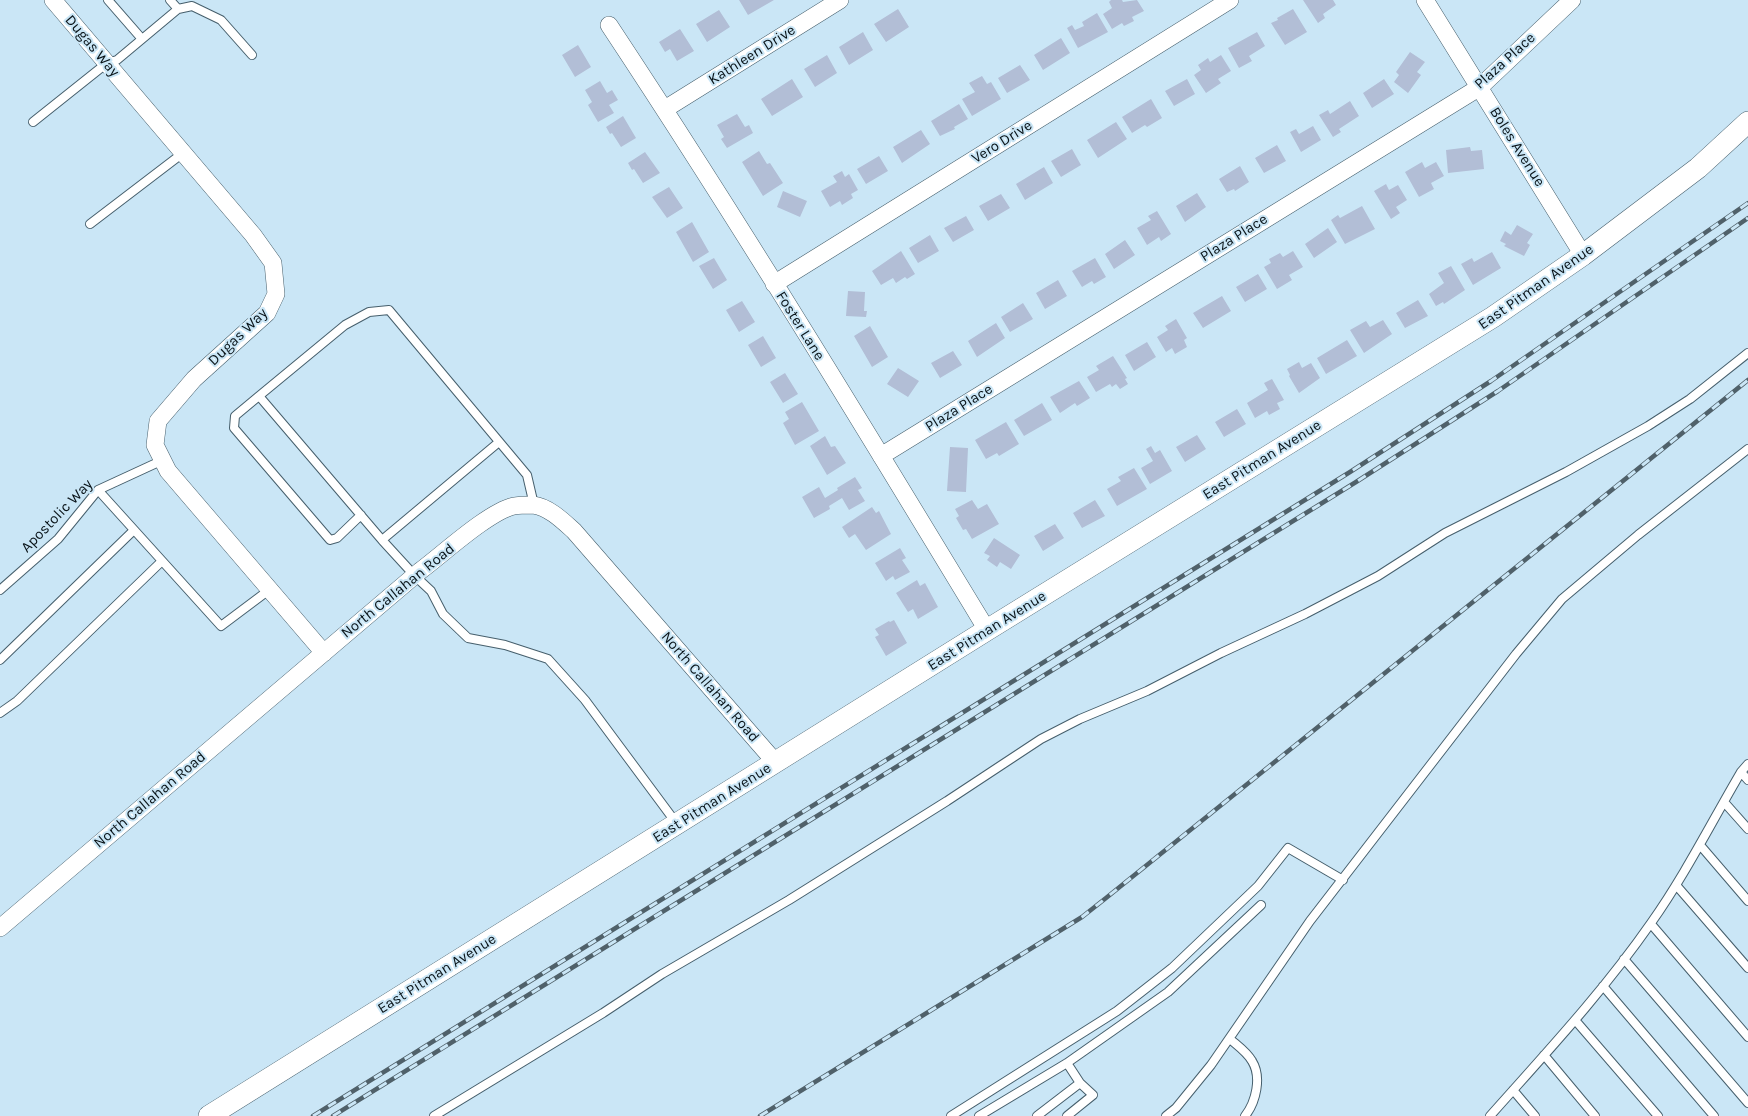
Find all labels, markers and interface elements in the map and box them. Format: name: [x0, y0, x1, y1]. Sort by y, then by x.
street label: Dugas Way: [61, 11, 123, 81]
street label: Kathleen Drive: [705, 21, 799, 89]
street label: Plaza Place: [1471, 29, 1539, 93]
street label: Boles Avenue: [1485, 104, 1549, 190]
street label: Vero Drive: [968, 116, 1036, 168]
street label: Plaza Place: [1197, 210, 1271, 266]
street label: East Pitman Avenue: [1475, 240, 1597, 334]
street label: Foster Lane: [772, 288, 828, 364]
street label: Dugas Way: [205, 304, 271, 370]
street label: Plaza Place: [922, 380, 996, 436]
street label: East Pitman Avenue: [1199, 416, 1325, 504]
street label: Apostolic Way: [17, 475, 97, 557]
street label: North Callahan Road: [338, 540, 458, 642]
street label: East Pitman Avenue: [924, 587, 1050, 675]
street label: North Callahan Road: [657, 628, 763, 746]
street label: North Callahan Road: [90, 748, 210, 852]
street label: East Pitman Avenue: [649, 759, 775, 847]
street label: East Pitman Avenue: [374, 930, 500, 1018]

